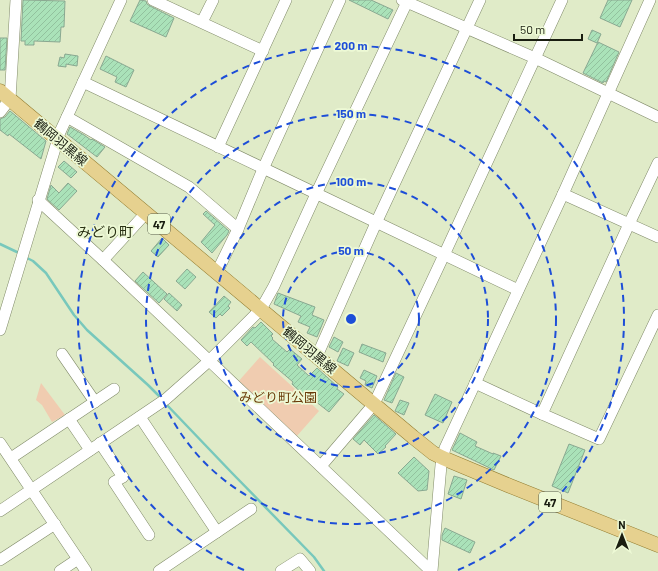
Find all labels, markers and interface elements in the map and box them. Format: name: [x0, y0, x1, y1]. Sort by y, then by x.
scale bar: [514, 16, 582, 42]
text: 50 m: [520, 22, 545, 36]
text: 200 m: [335, 38, 367, 52]
text: 150 m: [336, 106, 366, 120]
street label: 鶴岡羽黒線: [31, 115, 91, 169]
text: 100 m: [336, 174, 366, 188]
road number: 47: [148, 214, 170, 234]
district label: みどり町: [77, 223, 133, 240]
text: 50 m: [338, 243, 364, 257]
centre of rings: [344, 312, 358, 326]
street label: 鶴岡羽黒線: [280, 323, 340, 377]
park label: みどり町公園: [239, 389, 317, 405]
road number: 47: [539, 492, 561, 512]
north arrow: [602, 515, 642, 555]
text: N: [618, 518, 626, 531]

